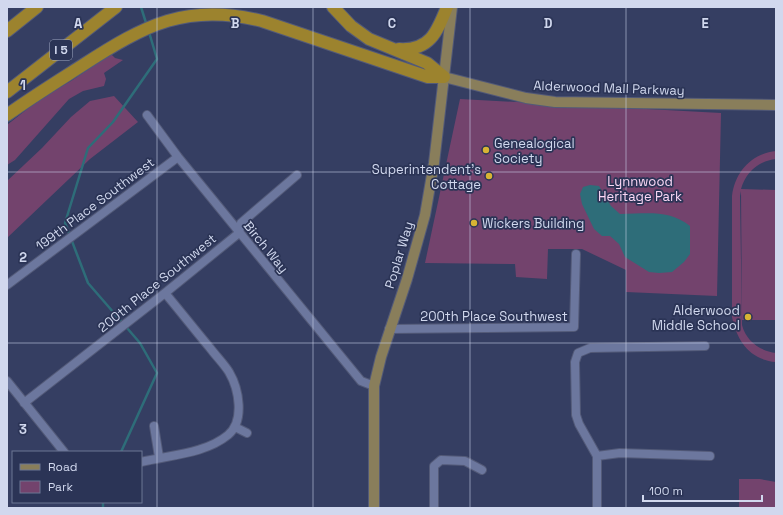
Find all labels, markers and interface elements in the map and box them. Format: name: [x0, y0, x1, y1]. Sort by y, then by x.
text: A: [74, 15, 83, 32]
text: B: [231, 15, 240, 32]
text: C: [388, 15, 396, 32]
text: D: [544, 15, 553, 32]
text: E: [701, 15, 709, 32]
road number: I 5: [50, 40, 72, 60]
text: 1: [20, 77, 26, 94]
street label: Alderwood Mall Parkway: [533, 77, 685, 99]
place label: Genealogical Society: [494, 135, 575, 167]
marker: Genealogical Society: [481, 145, 491, 155]
street label: 199th Place Southwest: [32, 154, 158, 254]
place label: Superintendent's Cottage: [372, 161, 481, 193]
marker: Superintendent's Cottage: [484, 171, 494, 181]
park label: Lynnwood Heritage Park: [598, 173, 682, 205]
place label: Wickers Building: [482, 215, 584, 232]
street label: Birch Way: [240, 218, 292, 276]
marker: Wickers Building: [469, 218, 479, 228]
street label: Poplar Way: [381, 219, 417, 291]
street label: 200th Place Southwest: [94, 230, 220, 336]
text: 2: [19, 249, 27, 266]
place label: Alderwood Middle School: [652, 302, 740, 334]
street label: 200th Place Southwest: [420, 308, 568, 325]
marker: Alderwood Middle School: [743, 312, 753, 322]
text: 3: [19, 421, 27, 438]
legend: [12, 451, 142, 503]
text: Road: [48, 459, 77, 475]
scale bar: [643, 477, 762, 503]
text: Park: [48, 479, 73, 495]
text: 100 m: [649, 483, 683, 499]

